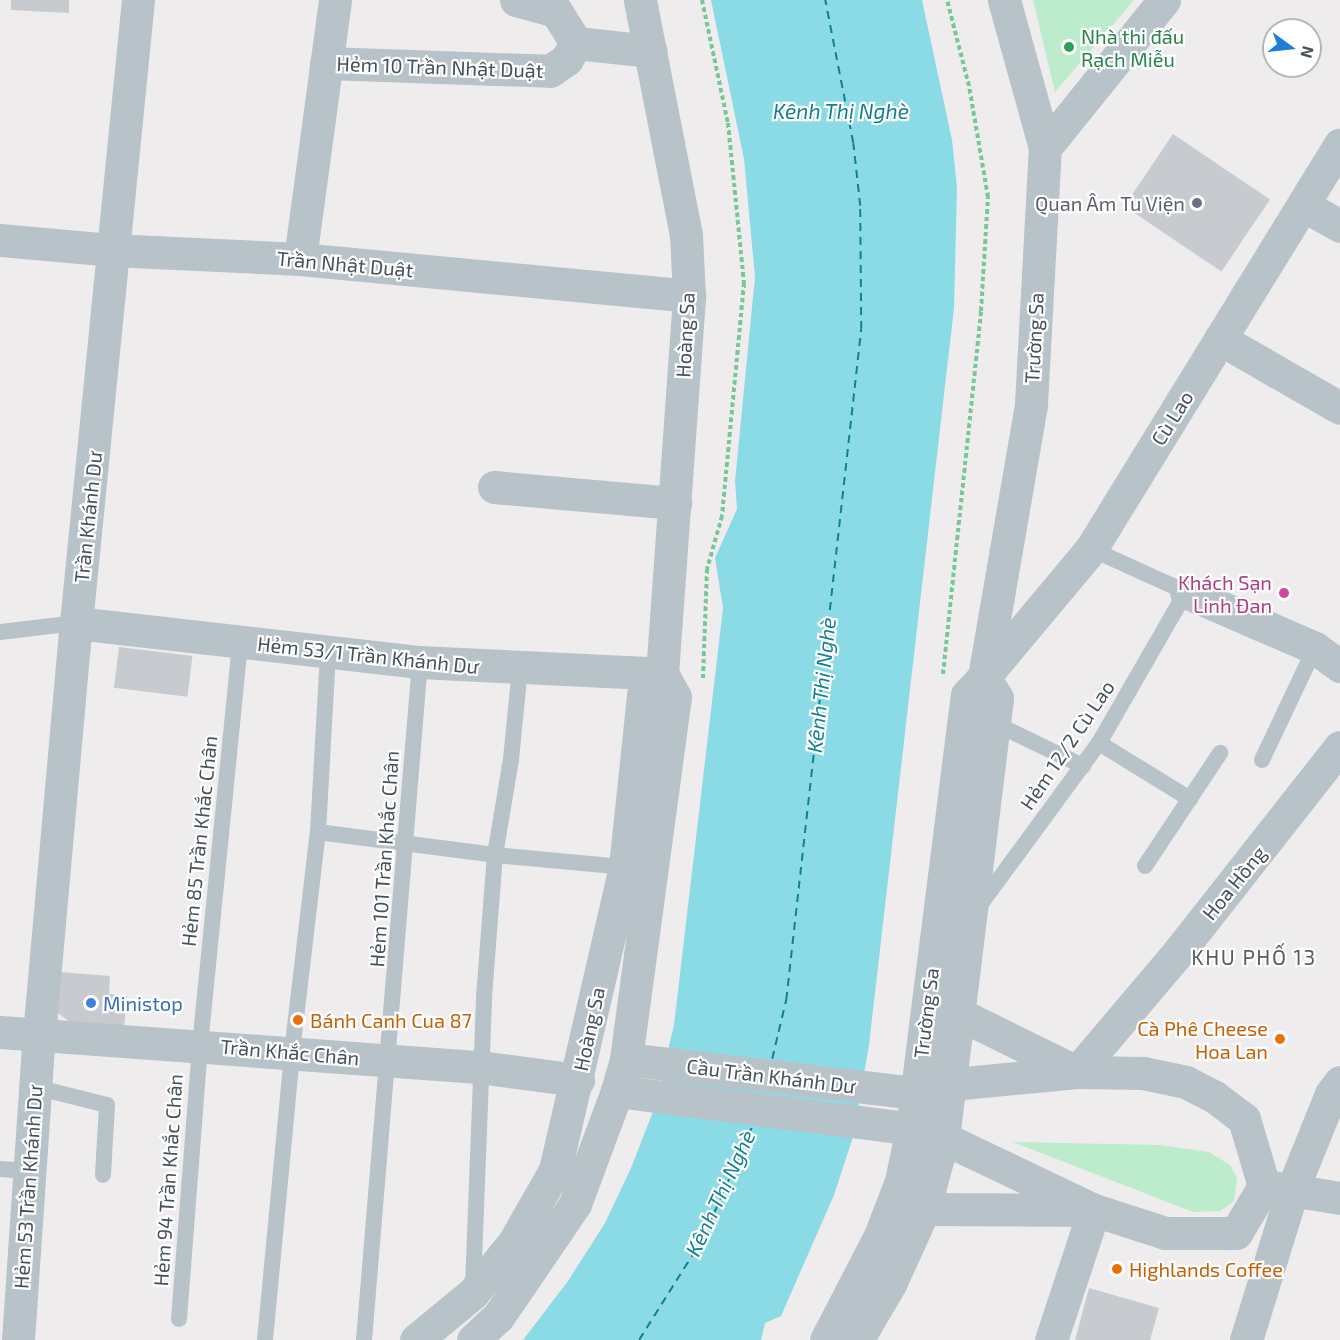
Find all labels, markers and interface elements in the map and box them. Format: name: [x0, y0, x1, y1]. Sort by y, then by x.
north arrow: [1262, 18, 1322, 78]
place label: Nhà thi đấu Rạch Miễu: [1081, 24, 1185, 71]
marker: Nhà thi đấu Rạch Miễu: [1062, 40, 1076, 54]
text: N: [1297, 44, 1319, 60]
street label: Hẻm 10 Trần Nhật Duật: [336, 51, 544, 83]
water label: Kênh Thị Nghè: [773, 98, 909, 124]
place label: Quan Âm Tu Viện: [1034, 191, 1185, 215]
marker: Quan Âm Tu Viện: [1190, 196, 1204, 210]
street label: Trần Nhật Duật: [276, 246, 414, 282]
street label: Hoàng Sa: [671, 292, 699, 378]
street label: Trường Sa: [1020, 292, 1048, 384]
street label: Cù Lao: [1146, 386, 1198, 450]
street label: Trần Khánh Dư: [69, 450, 107, 584]
place label: Khách Sạn Linh Đan: [1178, 570, 1272, 617]
marker: Khách Sạn Linh Đan: [1277, 586, 1291, 600]
water label: Kênh Thị Nghè: [801, 616, 841, 754]
street label: Hẻm 53/1 Trần Khánh Dư: [256, 631, 480, 679]
street label: Hẻm 12/2 Cù Lao: [1015, 676, 1119, 814]
street label: Hẻm 85 Trần Khắc Chân: [176, 734, 222, 948]
street label: Hẻm 101 Trần Khắc Chân: [364, 750, 404, 968]
street label: Hoa Hồng: [1197, 841, 1271, 925]
district label: KHU PHỐ 13: [1191, 944, 1317, 970]
street label: Trường Sa: [909, 967, 943, 1059]
street label: Hoàng Sa: [568, 985, 610, 1073]
place label: Ministop: [103, 991, 183, 1015]
marker: Ministop: [84, 996, 98, 1010]
place label: Bánh Canh Cua 87: [310, 1008, 472, 1032]
marker: Bánh Canh Cua 87: [291, 1013, 305, 1027]
place label: Cà Phê Cheese Hoa Lan: [1137, 1016, 1268, 1063]
marker: Cà Phê Cheese Hoa Lan: [1273, 1032, 1287, 1046]
street label: Trần Khắc Chân: [220, 1034, 360, 1070]
street label: Cầu Trần Khánh Dư: [685, 1054, 857, 1098]
street label: Hẻm 94 Trần Khắc Chân: [149, 1073, 187, 1287]
street label: Hẻm 53 Trần Khánh Dư: [9, 1084, 47, 1290]
water label: Kênh Thị Nghè: [680, 1126, 760, 1260]
place label: Highlands Coffee: [1129, 1257, 1283, 1281]
marker: Highlands Coffee: [1110, 1262, 1124, 1276]

